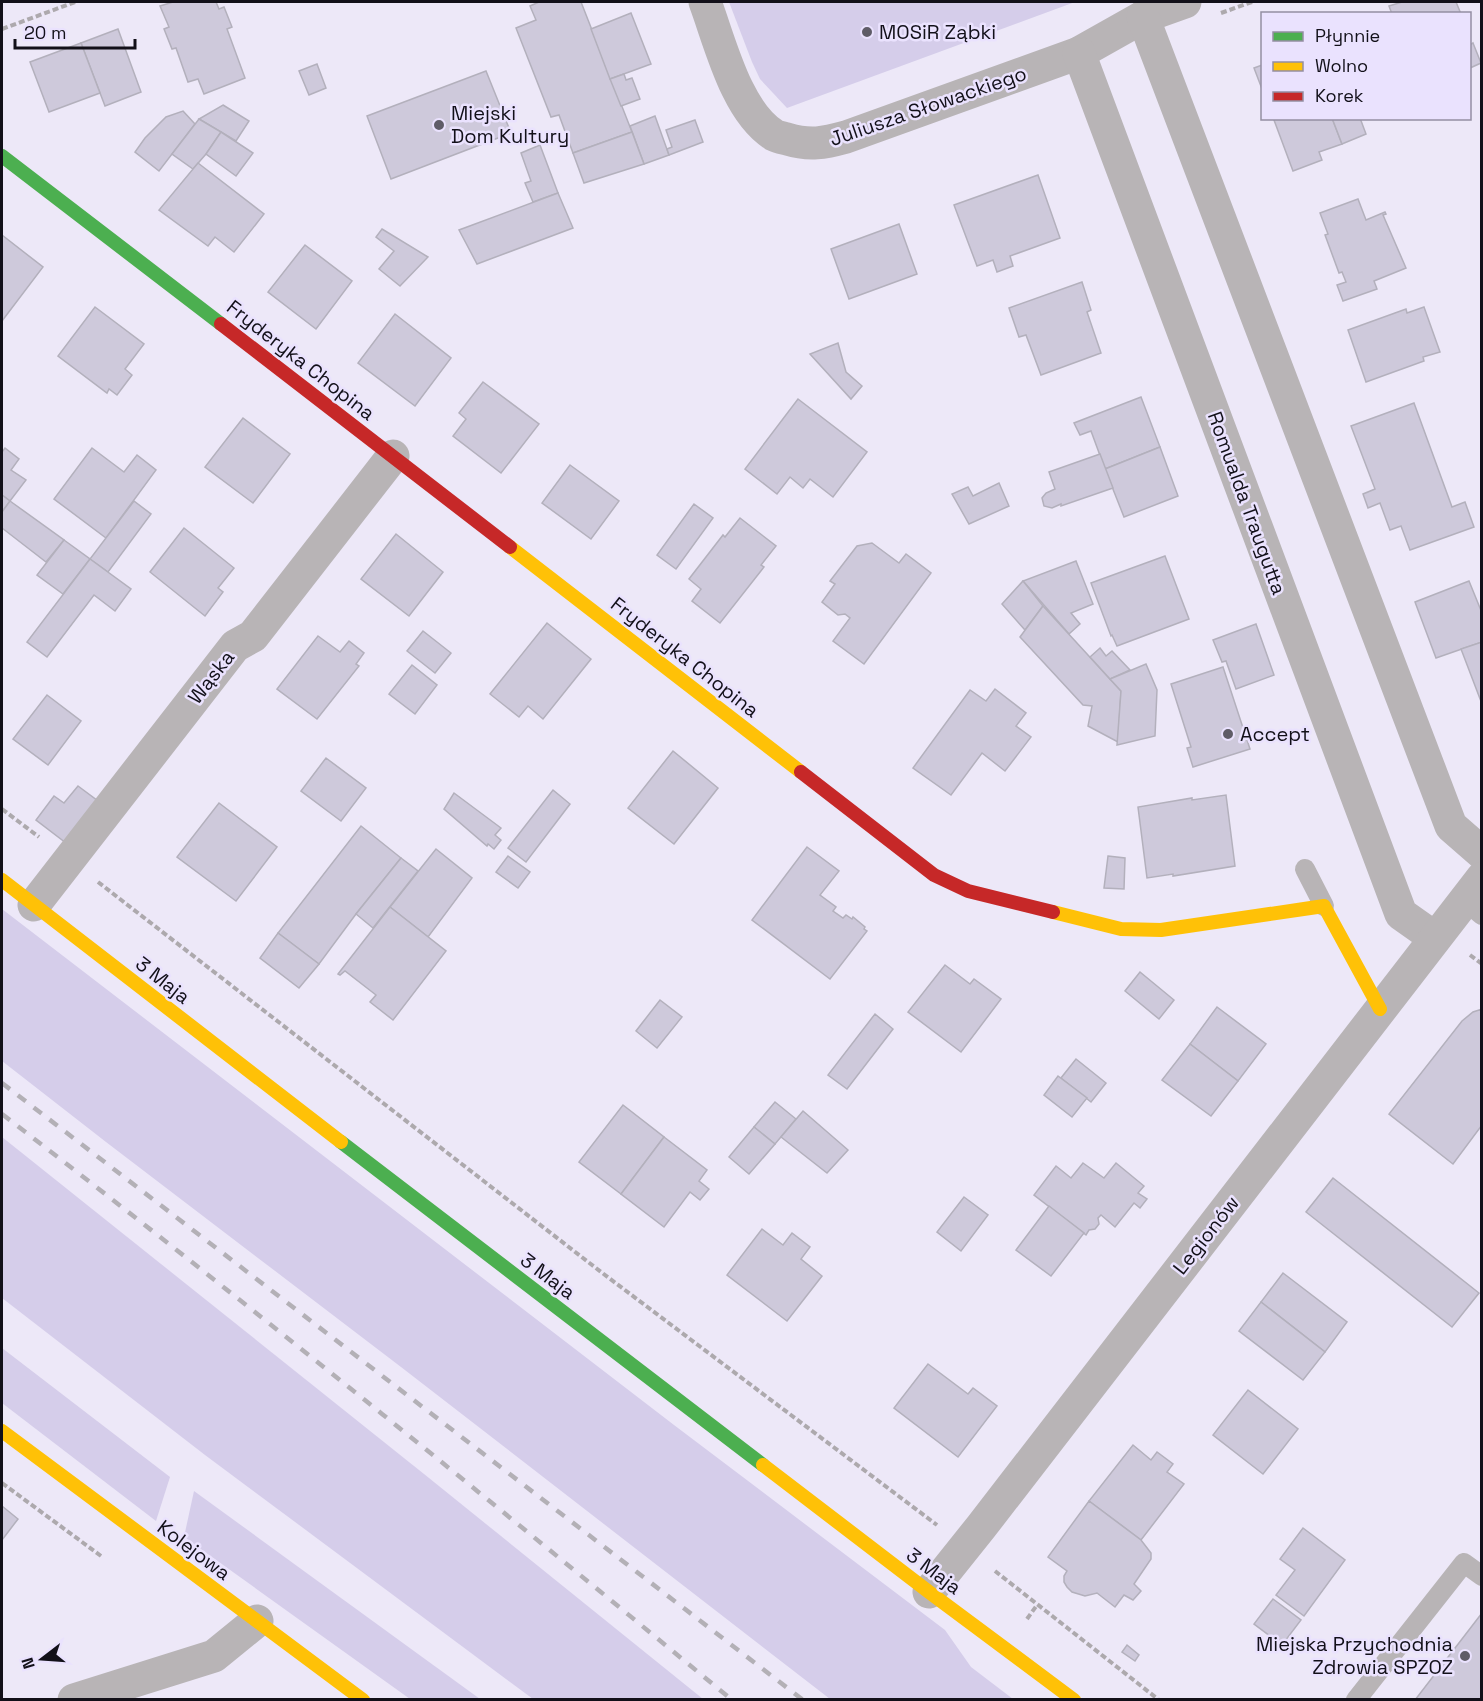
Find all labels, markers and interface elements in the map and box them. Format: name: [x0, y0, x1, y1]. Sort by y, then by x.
scale bar: [15, 12, 135, 50]
legend: [1261, 12, 1471, 120]
place label: MOSiR Ząbki: [879, 19, 996, 45]
text: 20 m: [24, 21, 67, 44]
text: Płynnie: [1315, 24, 1380, 47]
marker: MOSiR Ząbki: [860, 25, 874, 39]
text: Wolno: [1315, 54, 1368, 77]
street label: Juliusza Słowackiego: [826, 60, 1030, 152]
text: Korek: [1315, 84, 1364, 107]
place label: Miejski Dom Kultury: [451, 100, 569, 149]
marker: Miejski Dom Kultury: [432, 118, 446, 132]
street label: Fryderyka Chopina: [222, 294, 380, 426]
street label: Romualda Traugutta: [1202, 408, 1292, 598]
street label: Fryderyka Chopina: [606, 591, 764, 723]
street label: Wąska: [182, 645, 240, 709]
place label: Accept: [1240, 721, 1310, 747]
marker: Accept: [1221, 727, 1235, 741]
street label: 3 Maja: [130, 951, 196, 1009]
street label: Legionów: [1167, 1190, 1245, 1280]
street label: 3 Maja: [515, 1247, 581, 1305]
street label: Kolejowa: [152, 1514, 236, 1586]
street label: 3 Maja: [901, 1542, 967, 1600]
north arrow: [12, 1629, 72, 1689]
place label: Miejska Przychodnia Zdrowia SPZOZ: [1256, 1631, 1453, 1680]
marker: Miejska Przychodnia Zdrowia SPZOZ: [1458, 1649, 1472, 1663]
text: N: [17, 1655, 40, 1671]

